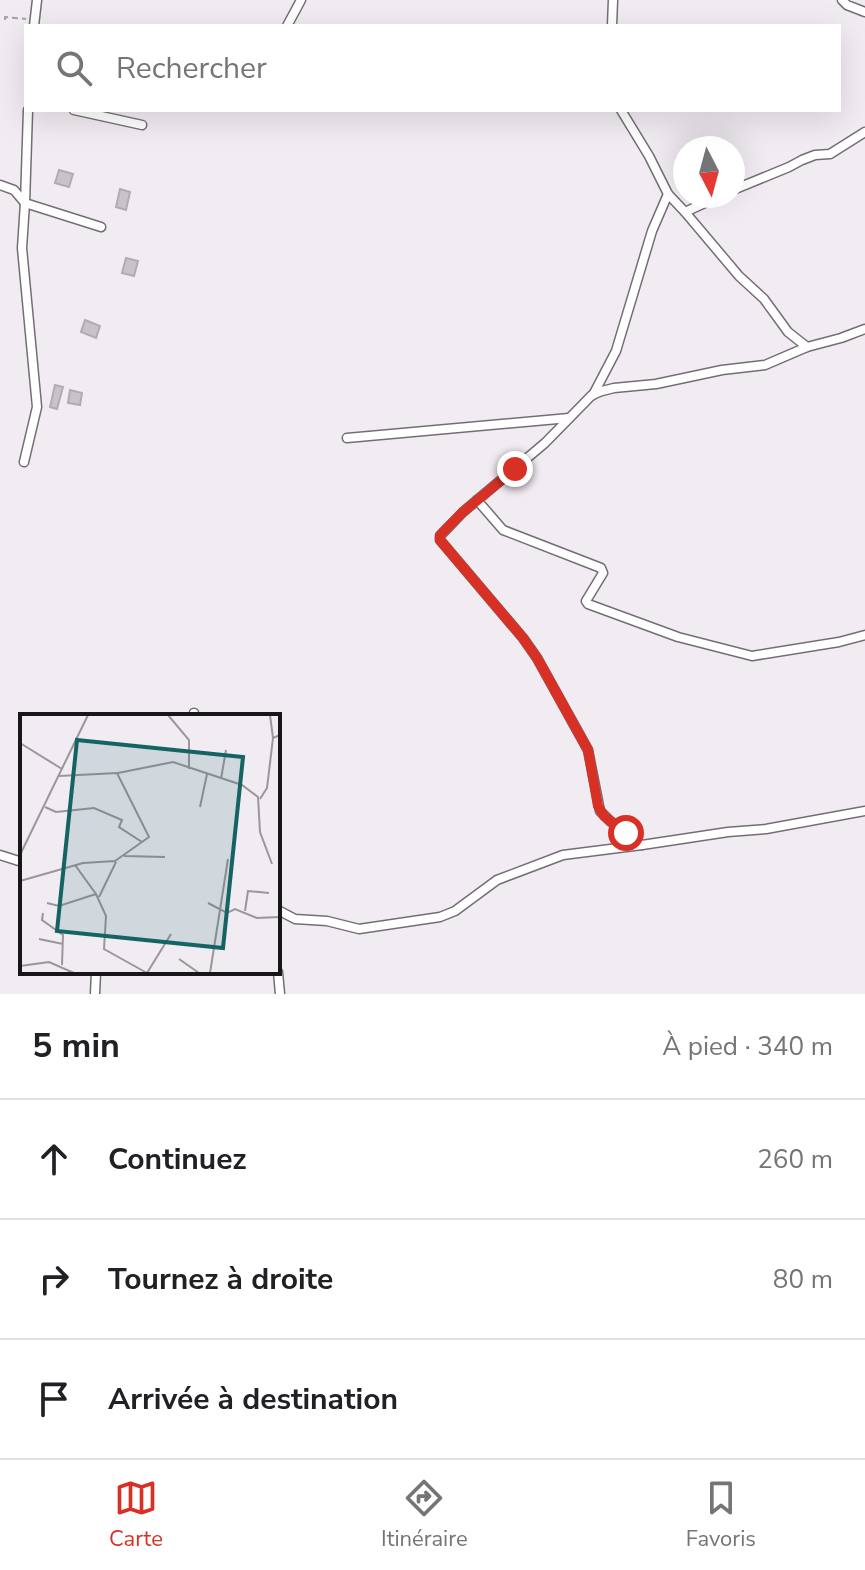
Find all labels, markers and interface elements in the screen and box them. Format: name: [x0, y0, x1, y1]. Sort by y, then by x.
search box: [24, 24, 841, 112]
icon: search: [52, 46, 96, 90]
text: Rechercher: [116, 48, 267, 89]
north arrow: [673, 136, 745, 208]
route end: [497, 451, 533, 487]
inset map: [20, 714, 280, 974]
route start: [608, 815, 644, 851]
text: 5 min: [32, 1023, 120, 1069]
text: À pied · 340 m: [662, 1029, 833, 1064]
icon: ahead: [32, 1137, 76, 1181]
text: Continuez: [108, 1139, 247, 1180]
text: 260 m: [757, 1142, 833, 1177]
icon: right: [32, 1257, 76, 1301]
text: Tournez à droite: [108, 1259, 333, 1300]
text: 80 m: [773, 1262, 833, 1297]
icon: arrive: [32, 1377, 76, 1421]
text: Arrivée à destination: [108, 1379, 398, 1420]
tab: Carte: [109, 1476, 163, 1554]
tab: Itinéraire: [381, 1476, 468, 1554]
tab: Favoris: [686, 1476, 756, 1554]

